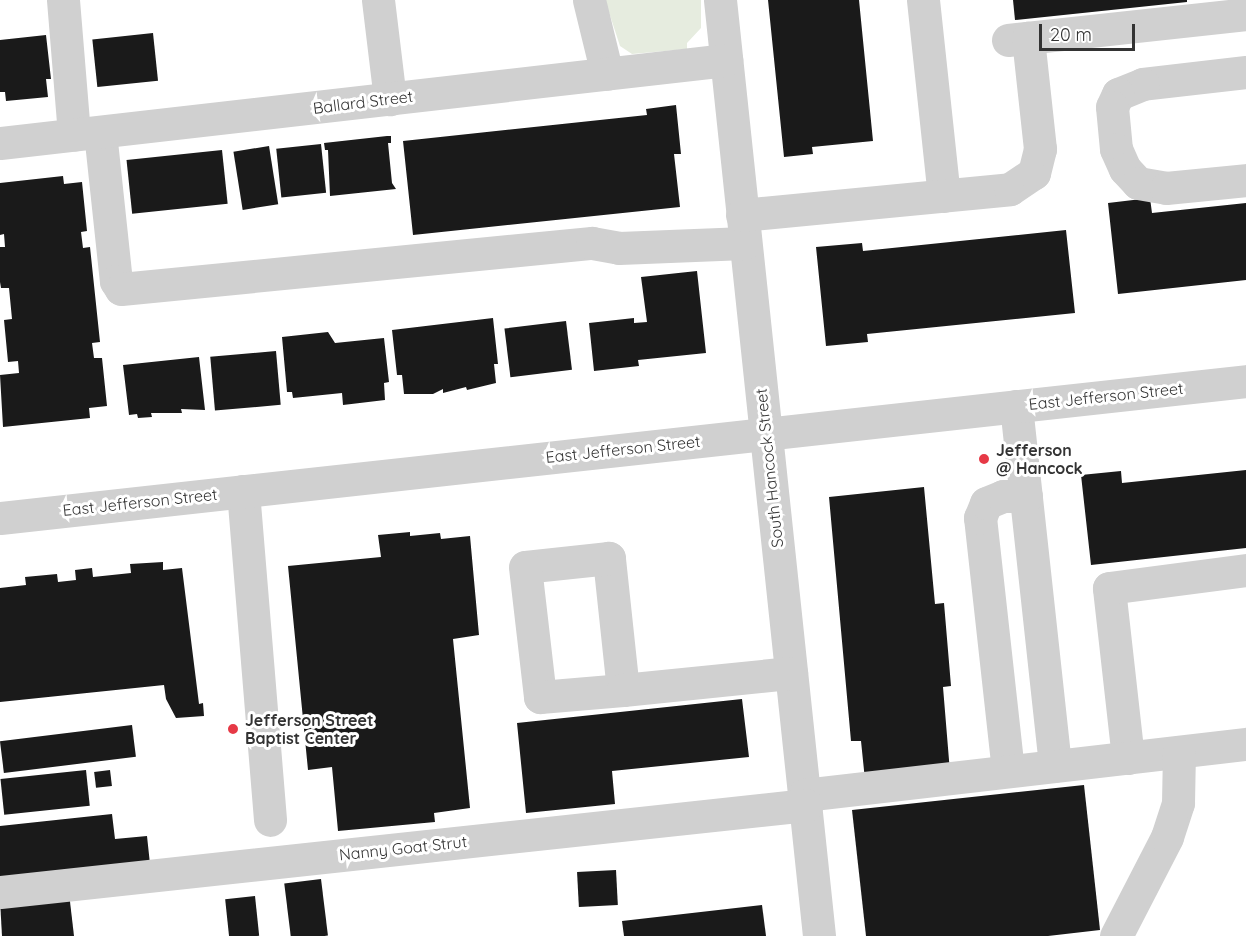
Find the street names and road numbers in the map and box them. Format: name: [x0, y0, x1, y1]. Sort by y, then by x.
street label: Ballard Street: [312, 86, 414, 118]
street label: East Jefferson Street: [1028, 378, 1184, 414]
street label: South Hancock Street: [751, 387, 787, 549]
street label: East Jefferson Street: [545, 431, 701, 467]
street label: East Jefferson Street: [62, 484, 218, 520]
street label: Nanny Goat Strut: [338, 832, 468, 864]

